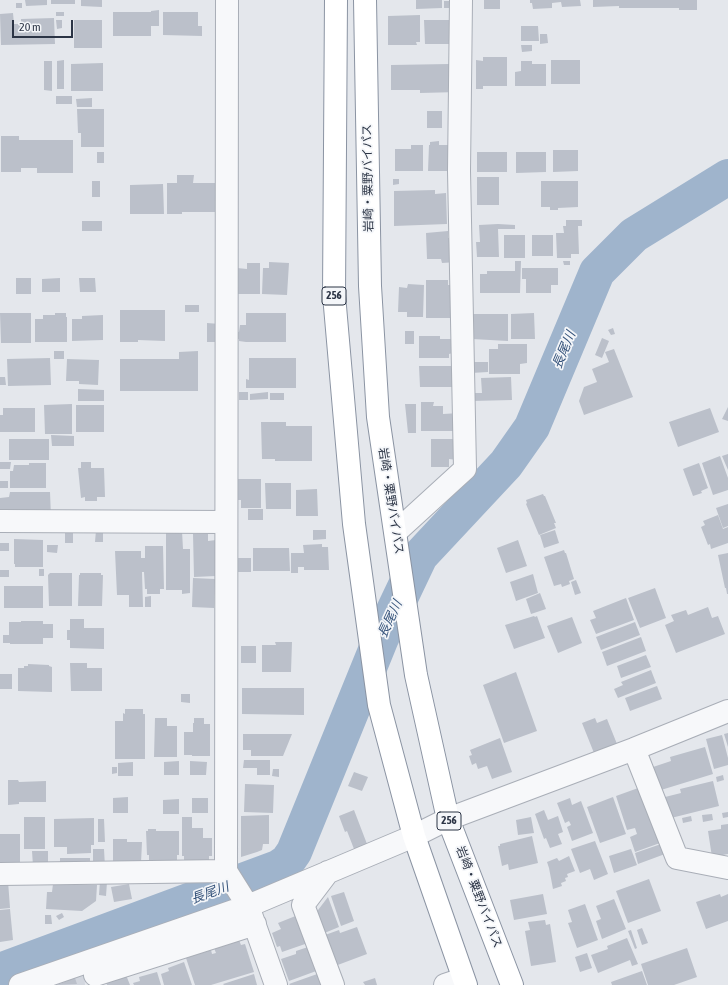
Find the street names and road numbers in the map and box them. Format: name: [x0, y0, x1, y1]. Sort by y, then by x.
street label: 岩崎・粟野バイパス: [360, 124, 376, 232]
road number: 256: [322, 287, 346, 305]
street label: 岩崎・粟野バイパス: [375, 447, 407, 555]
road number: 256: [437, 812, 461, 830]
street label: 岩崎・粟野バイパス: [453, 844, 505, 950]

